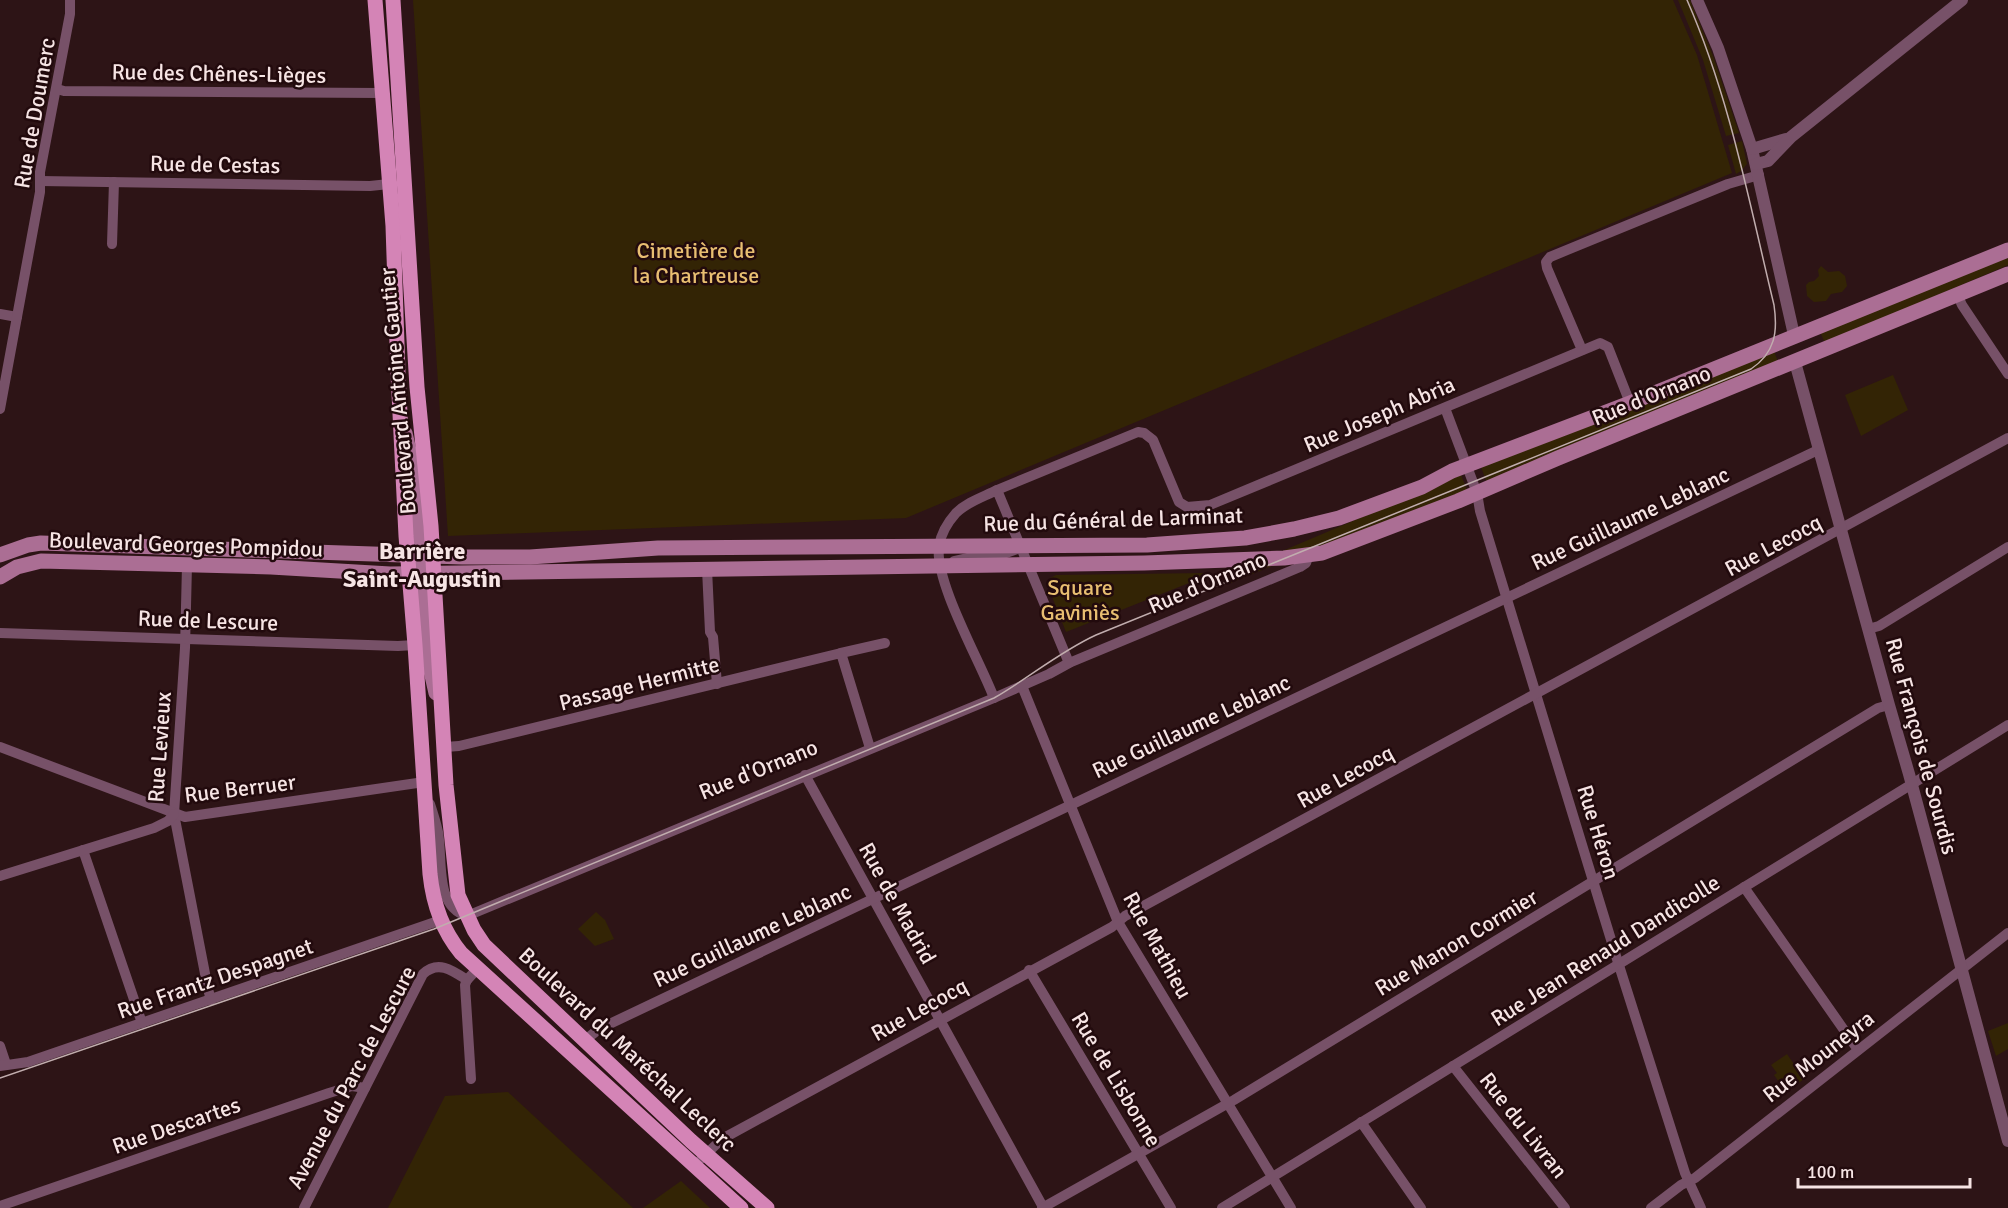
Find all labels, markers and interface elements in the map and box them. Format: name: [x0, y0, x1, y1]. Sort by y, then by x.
street label: Rue de Doumerc: [8, 36, 61, 190]
street label: Rue des Chênes-Lièges: [111, 58, 327, 89]
street label: Rue de Cestas: [150, 150, 280, 179]
park label: Cimetière de la Chartreuse: [633, 237, 759, 289]
street label: Boulevard Antoine Gautier: [373, 266, 422, 516]
street label: Rue d'Ornano: [1588, 359, 1715, 432]
street label: Rue Joseph Abria: [1300, 370, 1459, 458]
street label: Rue Guillaume Leblanc: [1527, 461, 1734, 576]
street label: Rue du Général de Larminat: [983, 501, 1244, 538]
street label: Rue Lecocq: [1720, 509, 1826, 582]
street label: Boulevard Georges Pompidou: [48, 526, 324, 563]
district label: Barrière Saint-Augustin: [343, 536, 501, 594]
street label: Rue d'Ornano: [1144, 545, 1270, 619]
park label: Square Gaviniès: [1040, 574, 1120, 626]
street label: Rue de Lescure: [137, 605, 279, 636]
street label: Rue François de Sourdis: [1880, 635, 1963, 857]
street label: Passage Hermitte: [556, 650, 722, 716]
street label: Rue Guillaume Leblanc: [1088, 669, 1295, 784]
street label: Rue Levieux: [142, 691, 177, 803]
street label: Rue d'Ornano: [695, 733, 822, 806]
street label: Rue Lecocq: [1292, 739, 1398, 814]
street label: Rue Berruer: [183, 768, 297, 809]
street label: Rue Héron: [1571, 782, 1626, 883]
street label: Rue de Madrid: [853, 838, 942, 969]
street label: Rue Jean Renaud Dandicolle: [1486, 869, 1725, 1032]
street label: Rue Guillaume Leblanc: [649, 878, 856, 993]
street label: Rue Manon Cormier: [1370, 883, 1543, 1002]
street label: Rue Mathieu: [1117, 887, 1198, 1003]
street label: Rue Frantz Despagnet: [114, 932, 317, 1025]
street label: Boulevard du Maréchal Leclerc: [513, 941, 742, 1157]
street label: Avenue du Parc de Lescure: [281, 961, 422, 1193]
street label: Rue Lecocq: [866, 972, 972, 1047]
street label: Rue Mouneyra: [1757, 1005, 1879, 1108]
street label: Rue de Lisbonne: [1066, 1007, 1167, 1152]
street label: Rue du Livran: [1474, 1067, 1573, 1184]
street label: Rue Descartes: [109, 1091, 244, 1160]
scale bar: [1798, 1151, 1970, 1189]
text: 100 m: [1807, 1161, 1854, 1183]

